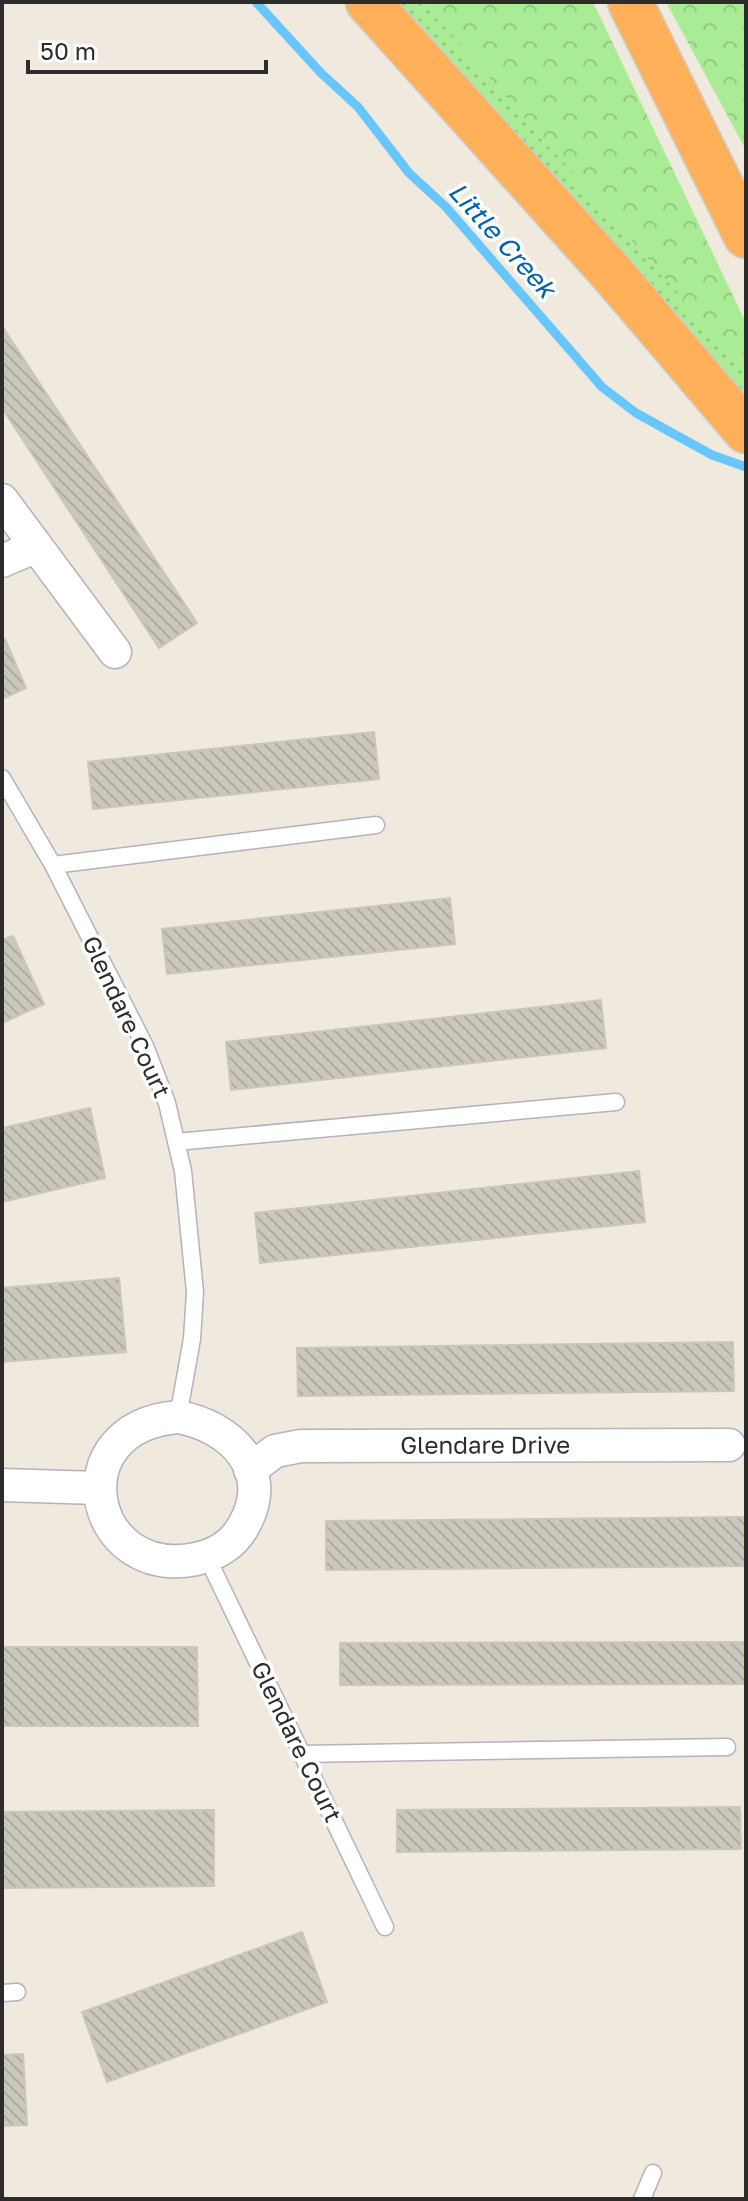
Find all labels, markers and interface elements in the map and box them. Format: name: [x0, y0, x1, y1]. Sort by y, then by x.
scale bar: [28, 24, 266, 74]
text: 50 m: [40, 36, 96, 65]
water label: Little Creek: [443, 176, 564, 305]
street label: Glendare Court: [77, 931, 177, 1102]
street label: Glendare Drive: [400, 1429, 570, 1459]
street label: Glendare Court: [246, 1656, 349, 1826]

